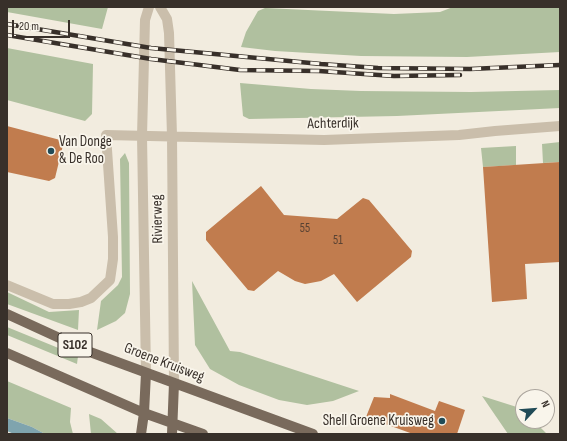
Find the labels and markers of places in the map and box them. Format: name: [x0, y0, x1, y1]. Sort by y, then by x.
place label: Van Donge & De Roo: [59, 133, 112, 168]
marker: Van Donge & De Roo: [46, 146, 56, 156]
place label: Shell Groene Kruisweg: [323, 412, 434, 430]
marker: Shell Groene Kruisweg: [437, 416, 447, 426]

